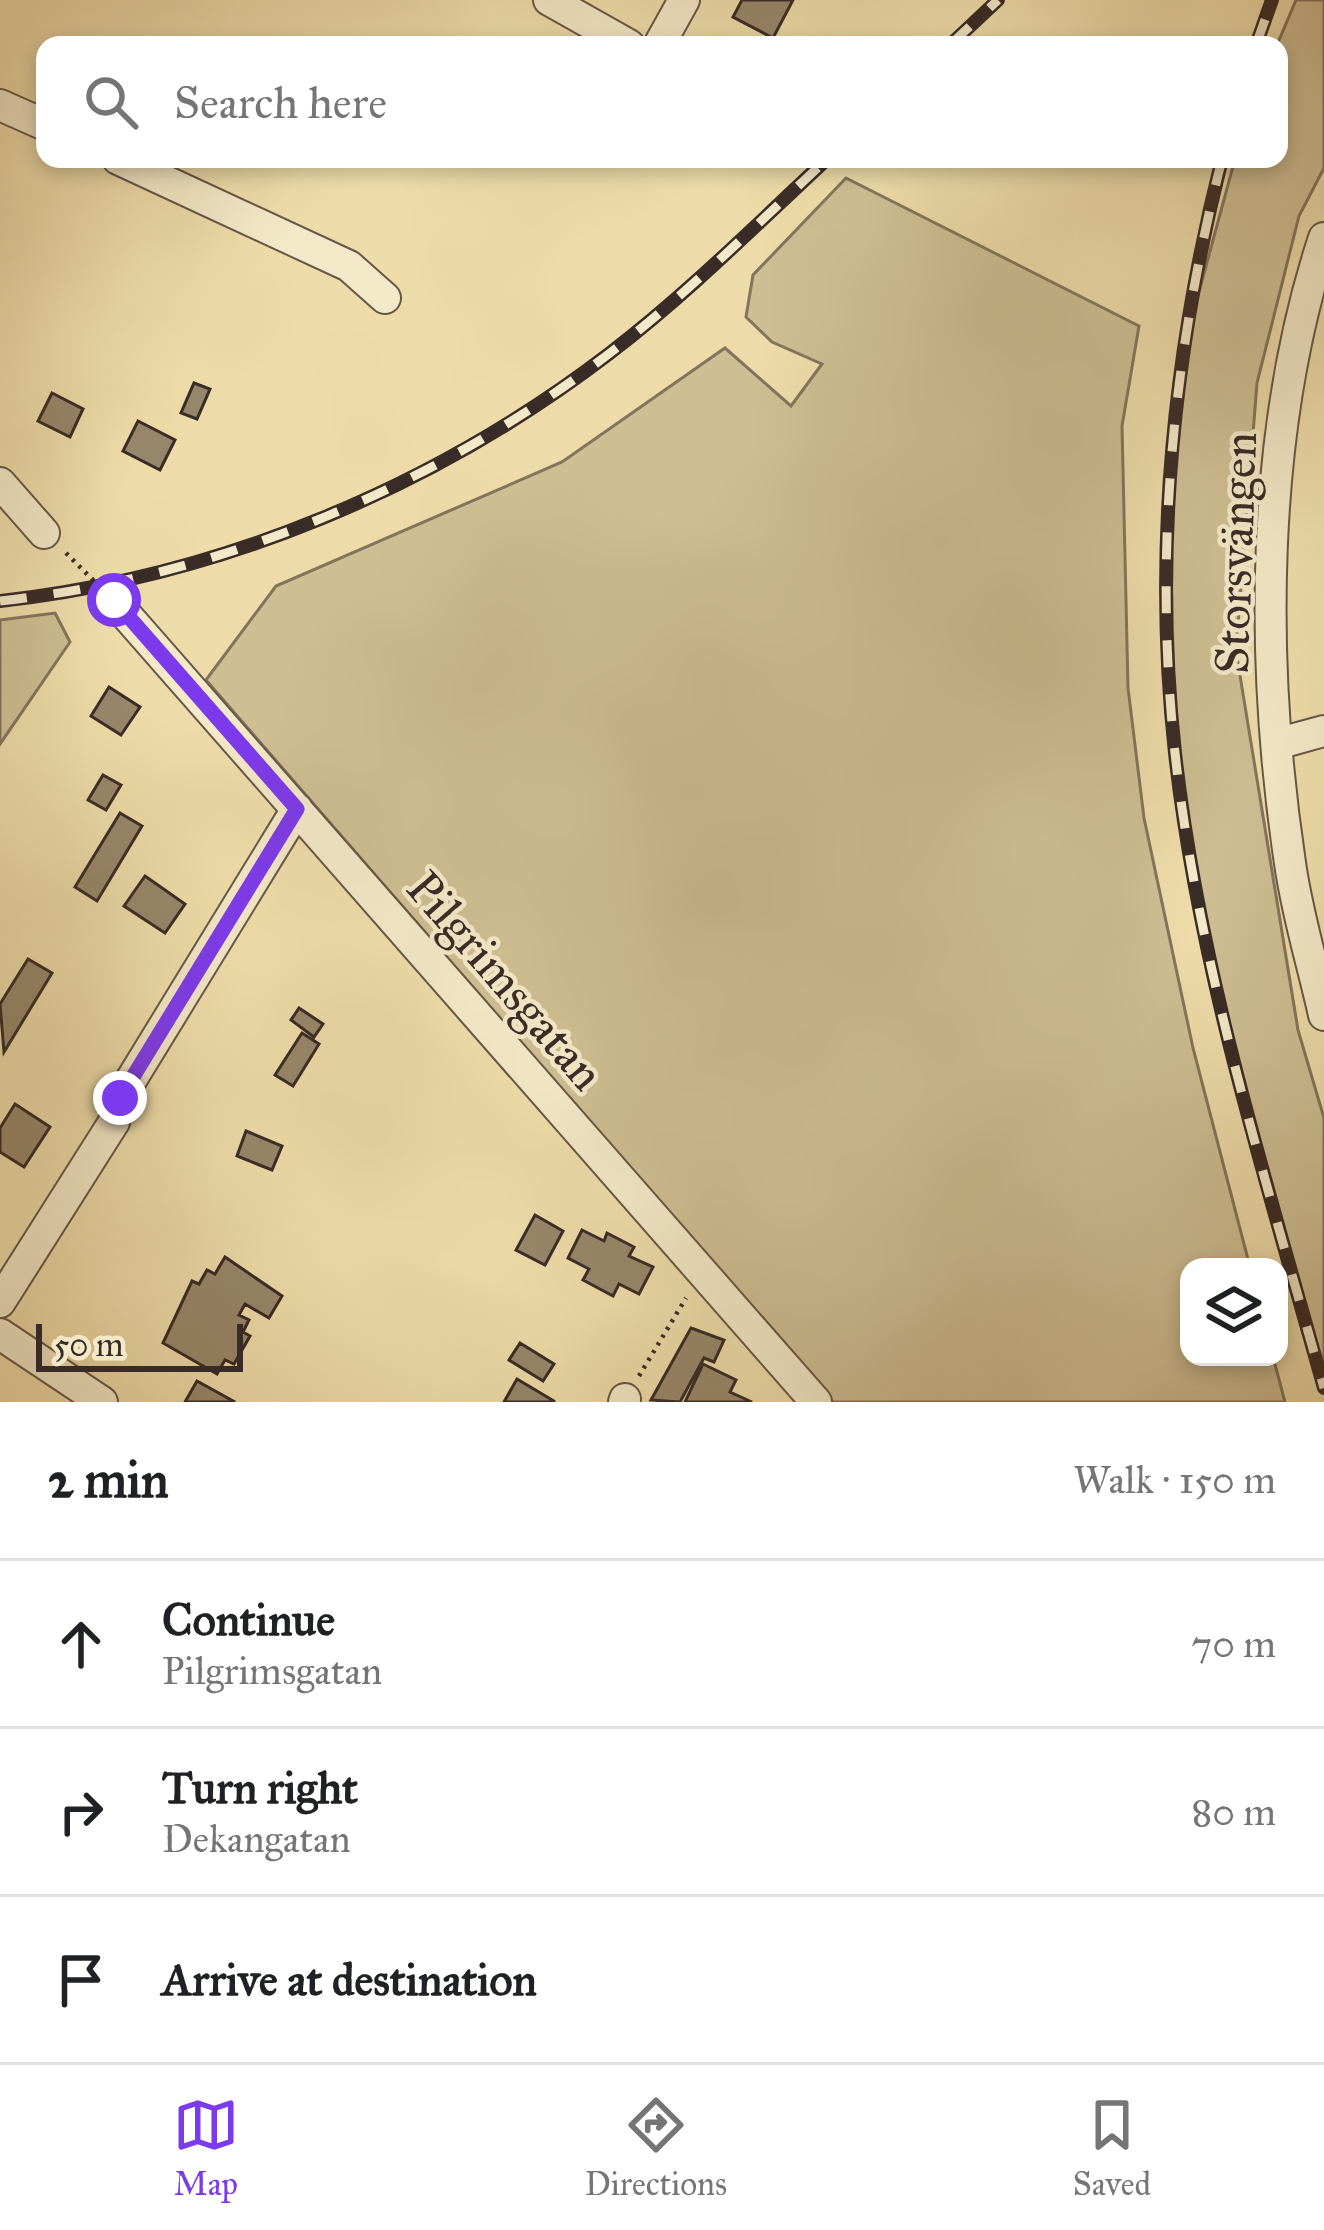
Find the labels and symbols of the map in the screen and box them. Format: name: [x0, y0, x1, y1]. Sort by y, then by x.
street label: Storsvängen: [1202, 431, 1269, 675]
route start: [87, 573, 141, 627]
street label: Pilgrimsgatan: [394, 859, 617, 1102]
route end: [93, 1071, 147, 1125]
scale bar: [36, 1318, 243, 1371]

